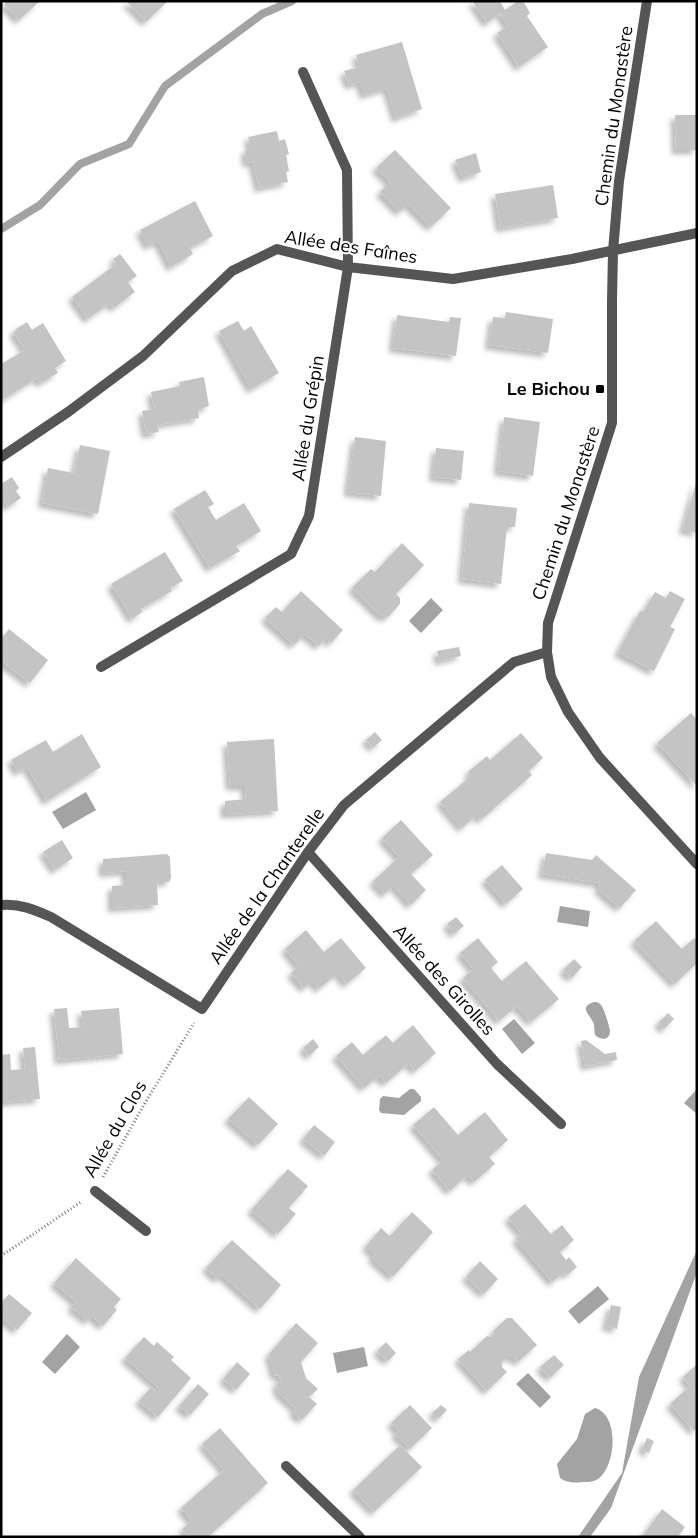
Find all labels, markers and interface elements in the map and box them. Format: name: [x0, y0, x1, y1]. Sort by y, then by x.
street label: Chemin du Monastère: [589, 24, 638, 208]
street label: Allée des Faînes: [283, 225, 419, 268]
street label: Allée du Grépin: [286, 353, 329, 482]
place label: Le Bichou: [507, 377, 590, 400]
marker: Le Bichou: [594, 383, 606, 395]
street label: Chemin du Monastère: [526, 423, 605, 603]
street label: Allée de la Chanterelle: [204, 803, 329, 968]
street label: Allée des Girolles: [388, 919, 500, 1040]
street label: Allée du Clos: [78, 1076, 152, 1181]

